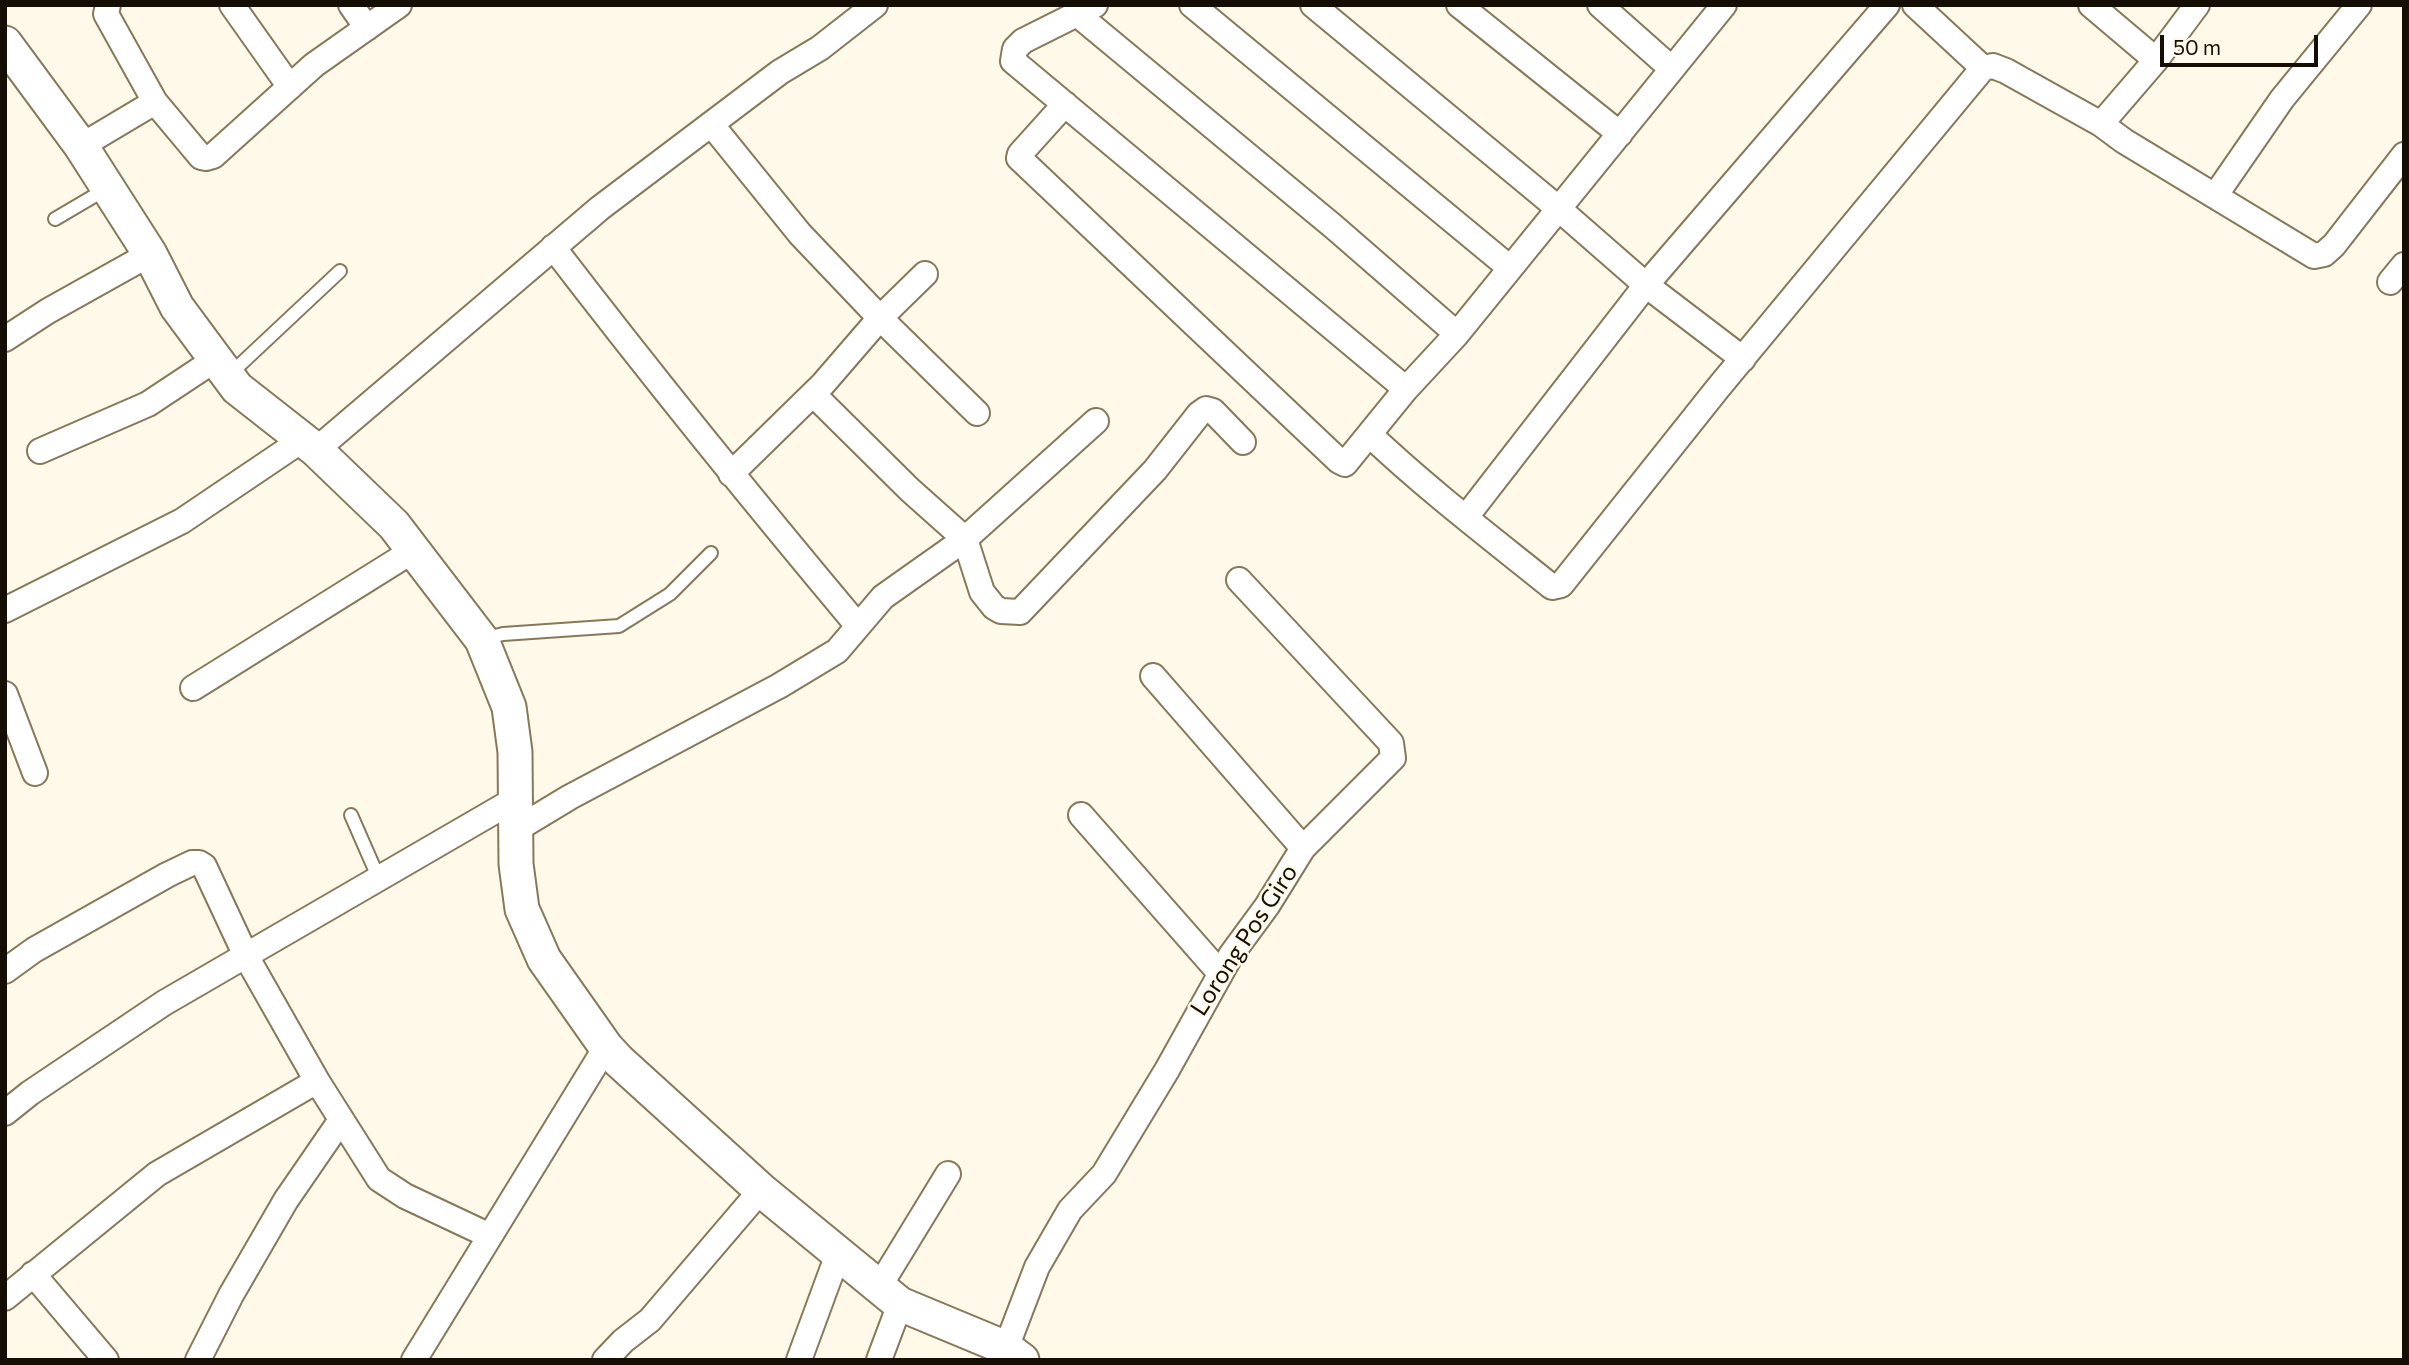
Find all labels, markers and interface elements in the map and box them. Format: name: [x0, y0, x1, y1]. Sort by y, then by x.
scale bar: [2164, 21, 2322, 65]
text: 50 m: [2173, 34, 2221, 59]
street label: Lorong Pos Giro: [1184, 859, 1304, 1021]

